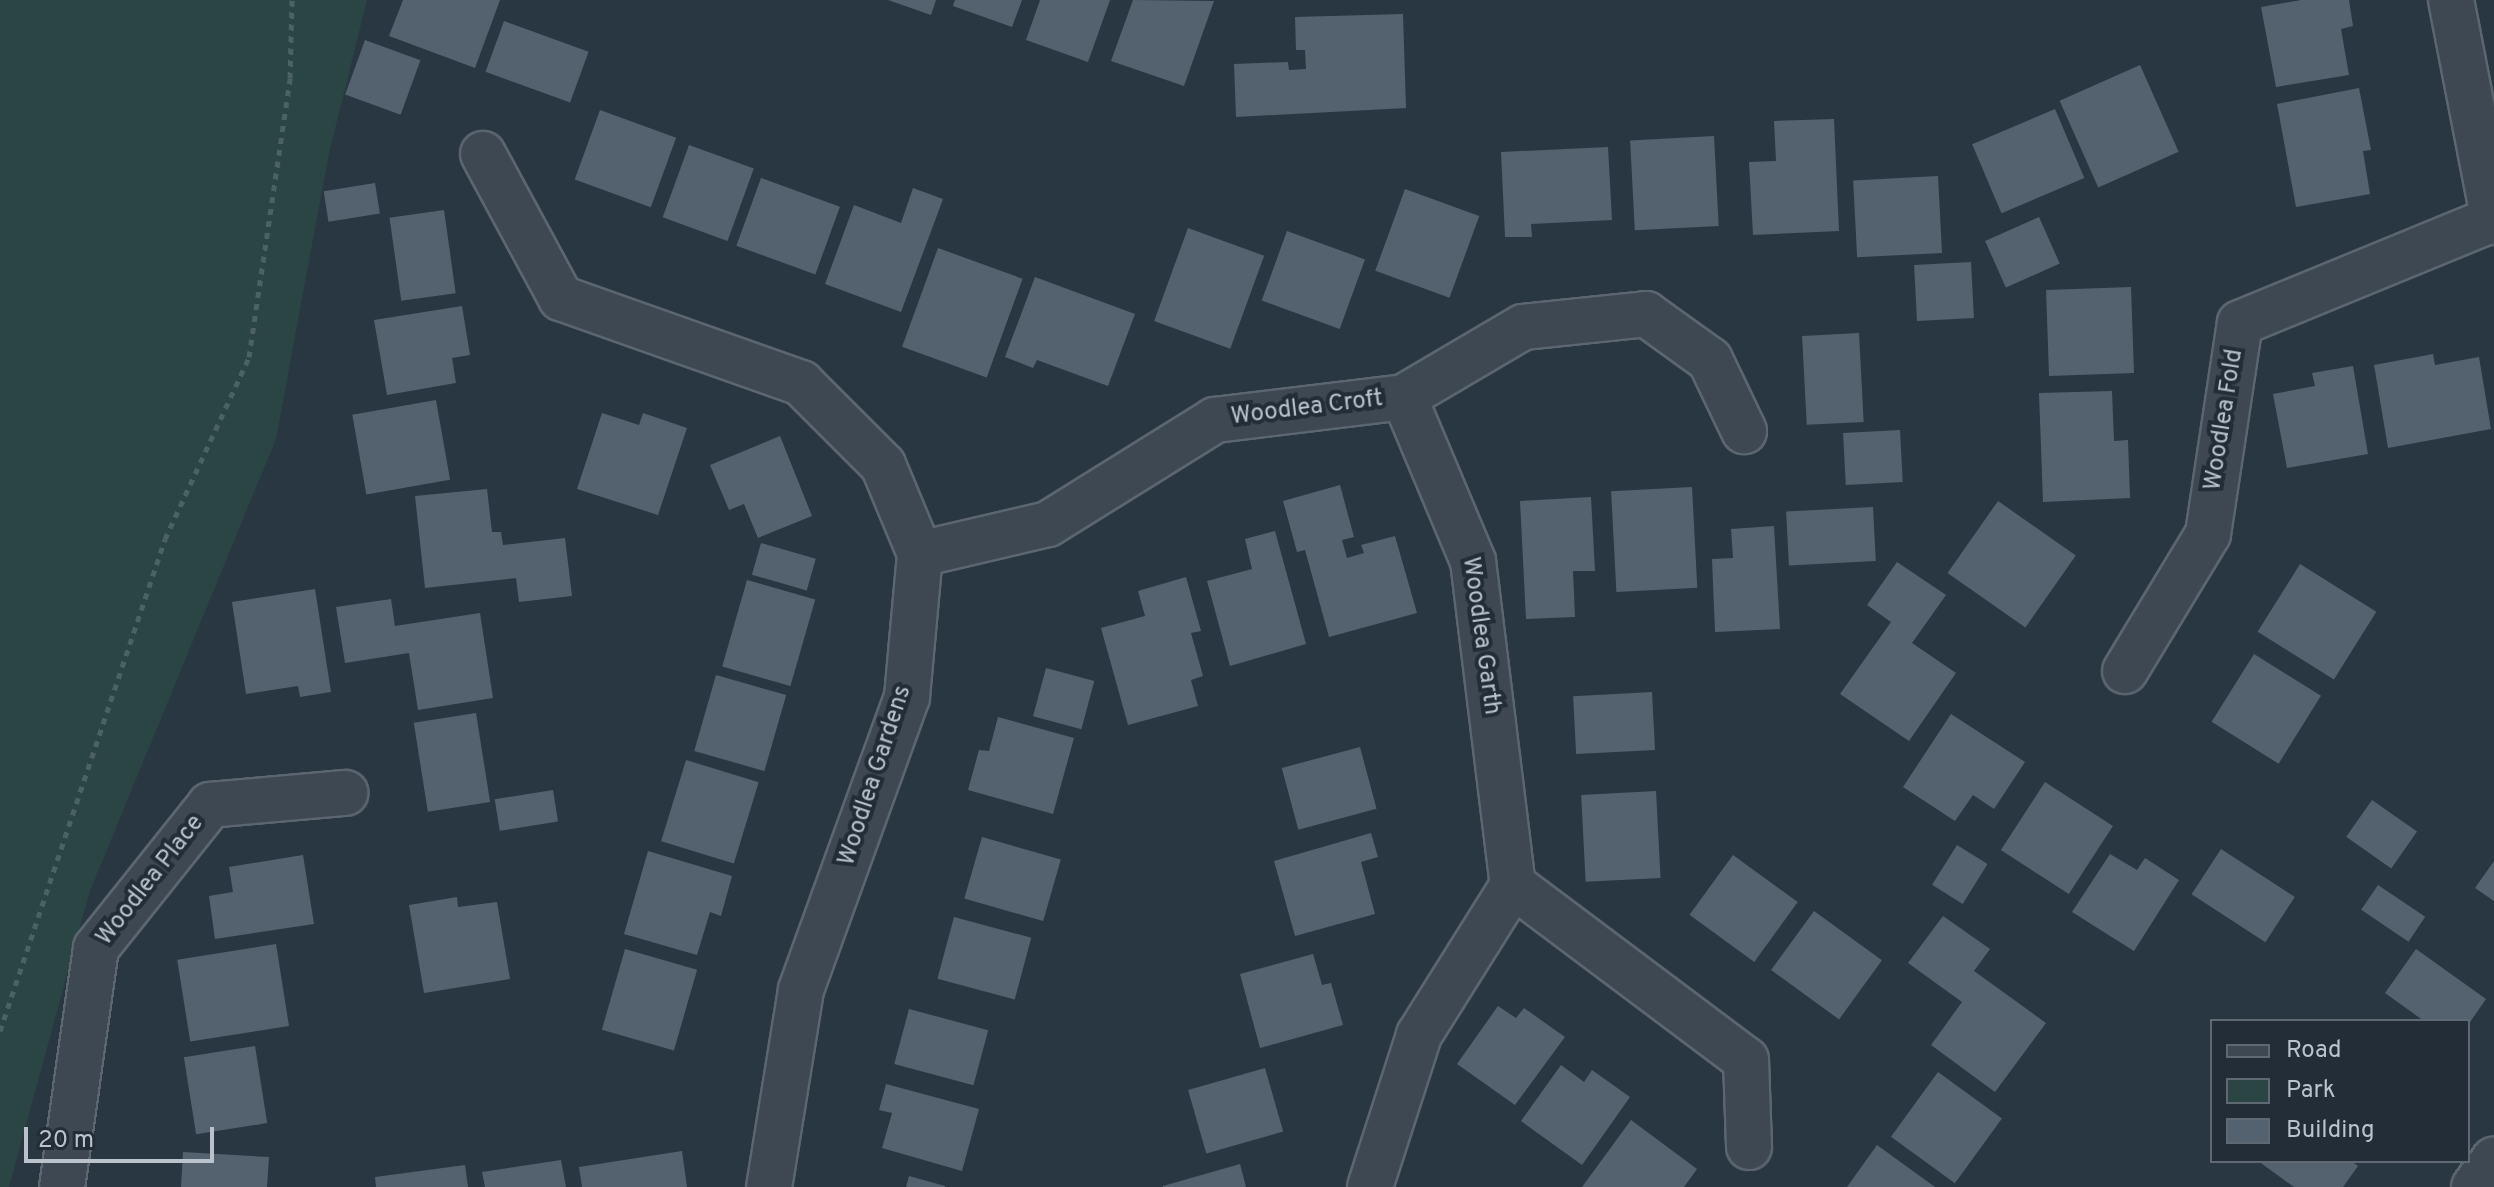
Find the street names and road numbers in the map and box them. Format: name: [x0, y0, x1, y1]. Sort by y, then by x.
street label: Woodlea Fold: [2200, 347, 2250, 493]
street label: Woodlea Croft: [1229, 385, 1385, 433]
street label: Woodlea Garth: [1455, 555, 1505, 717]
street label: Woodlea Gardens: [833, 682, 919, 870]
street label: Woodlea Place: [91, 810, 211, 952]

